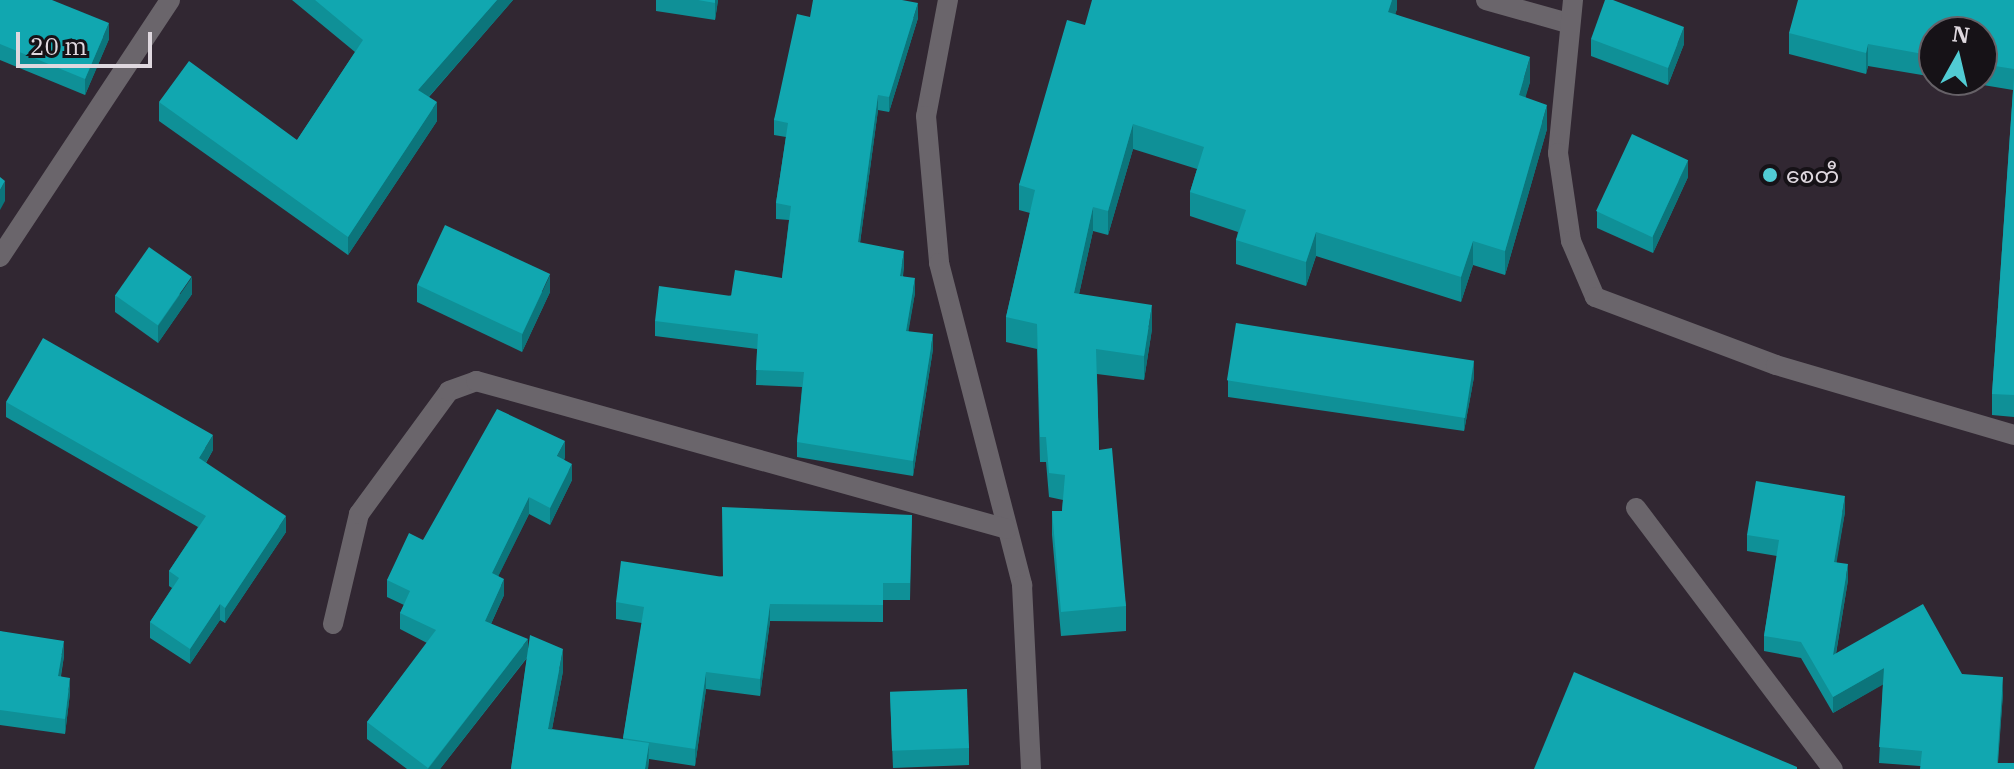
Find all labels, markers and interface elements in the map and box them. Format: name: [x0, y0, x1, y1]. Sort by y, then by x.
scale bar: [20, 16, 156, 66]
north arrow: [1918, 16, 1998, 96]
text: N: [1950, 18, 1972, 49]
text: 20 m: [30, 30, 87, 62]
place label: စေတီ: [1786, 162, 1839, 188]
marker: စေတီ: [1761, 166, 1779, 184]

